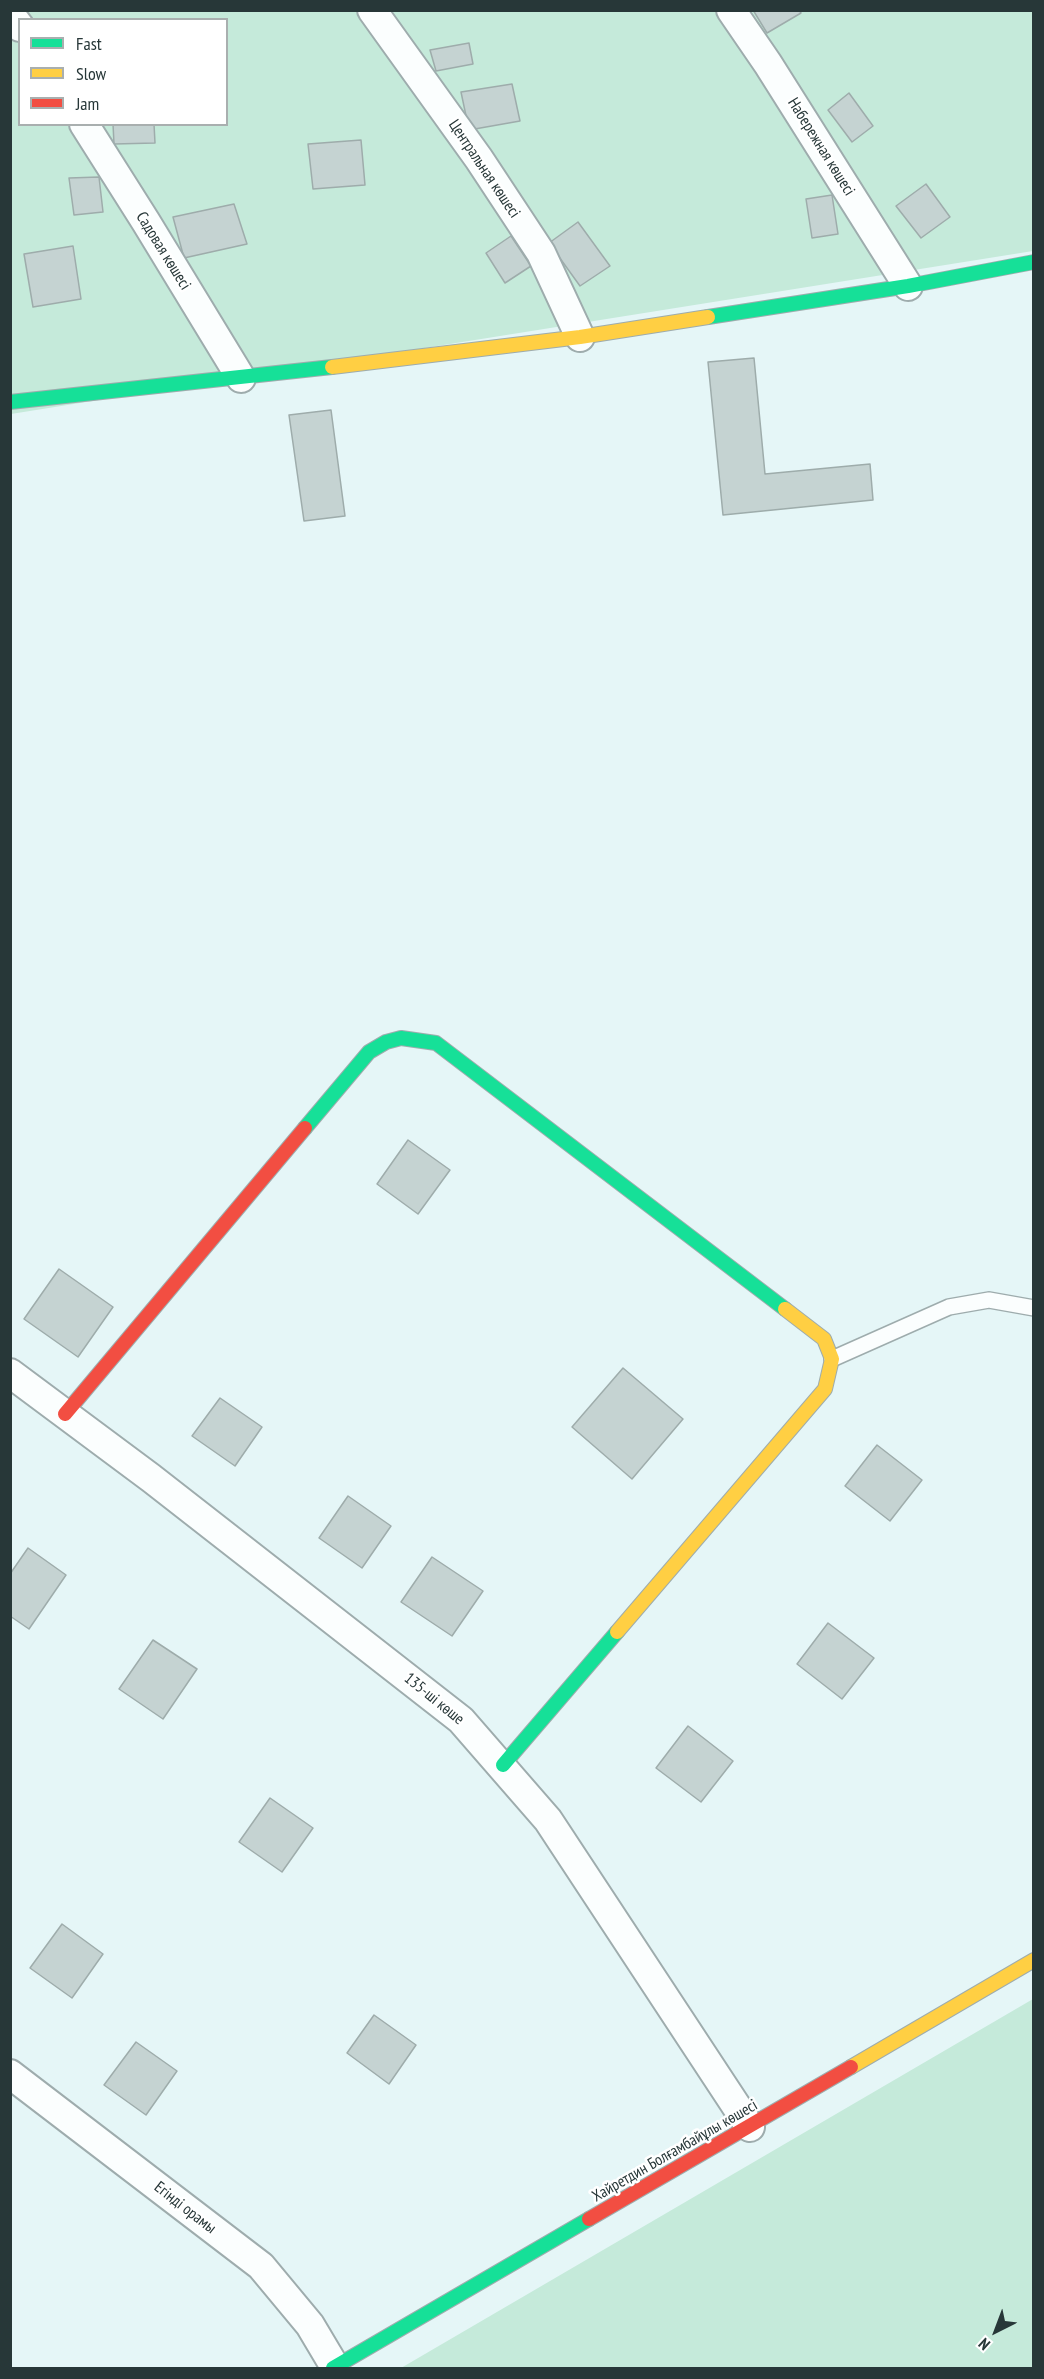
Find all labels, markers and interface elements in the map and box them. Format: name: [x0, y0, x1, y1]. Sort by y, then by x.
legend: [18, 18, 228, 126]
text: Fast: [76, 32, 102, 55]
text: Slow: [76, 62, 106, 85]
text: Jam: [76, 92, 99, 115]
street label: Набережная көшесі: [783, 95, 859, 199]
street label: Центральная көшесі: [444, 116, 524, 222]
street label: Садовая көшесі: [131, 209, 195, 293]
street label: 135-ші көше: [400, 1669, 468, 1729]
street label: Хайретдин Болғамбайұлы көшесі: [589, 2096, 761, 2206]
street label: Егінді орамы: [150, 2178, 220, 2238]
north arrow: [966, 2301, 1026, 2361]
text: N: [974, 2334, 994, 2355]

